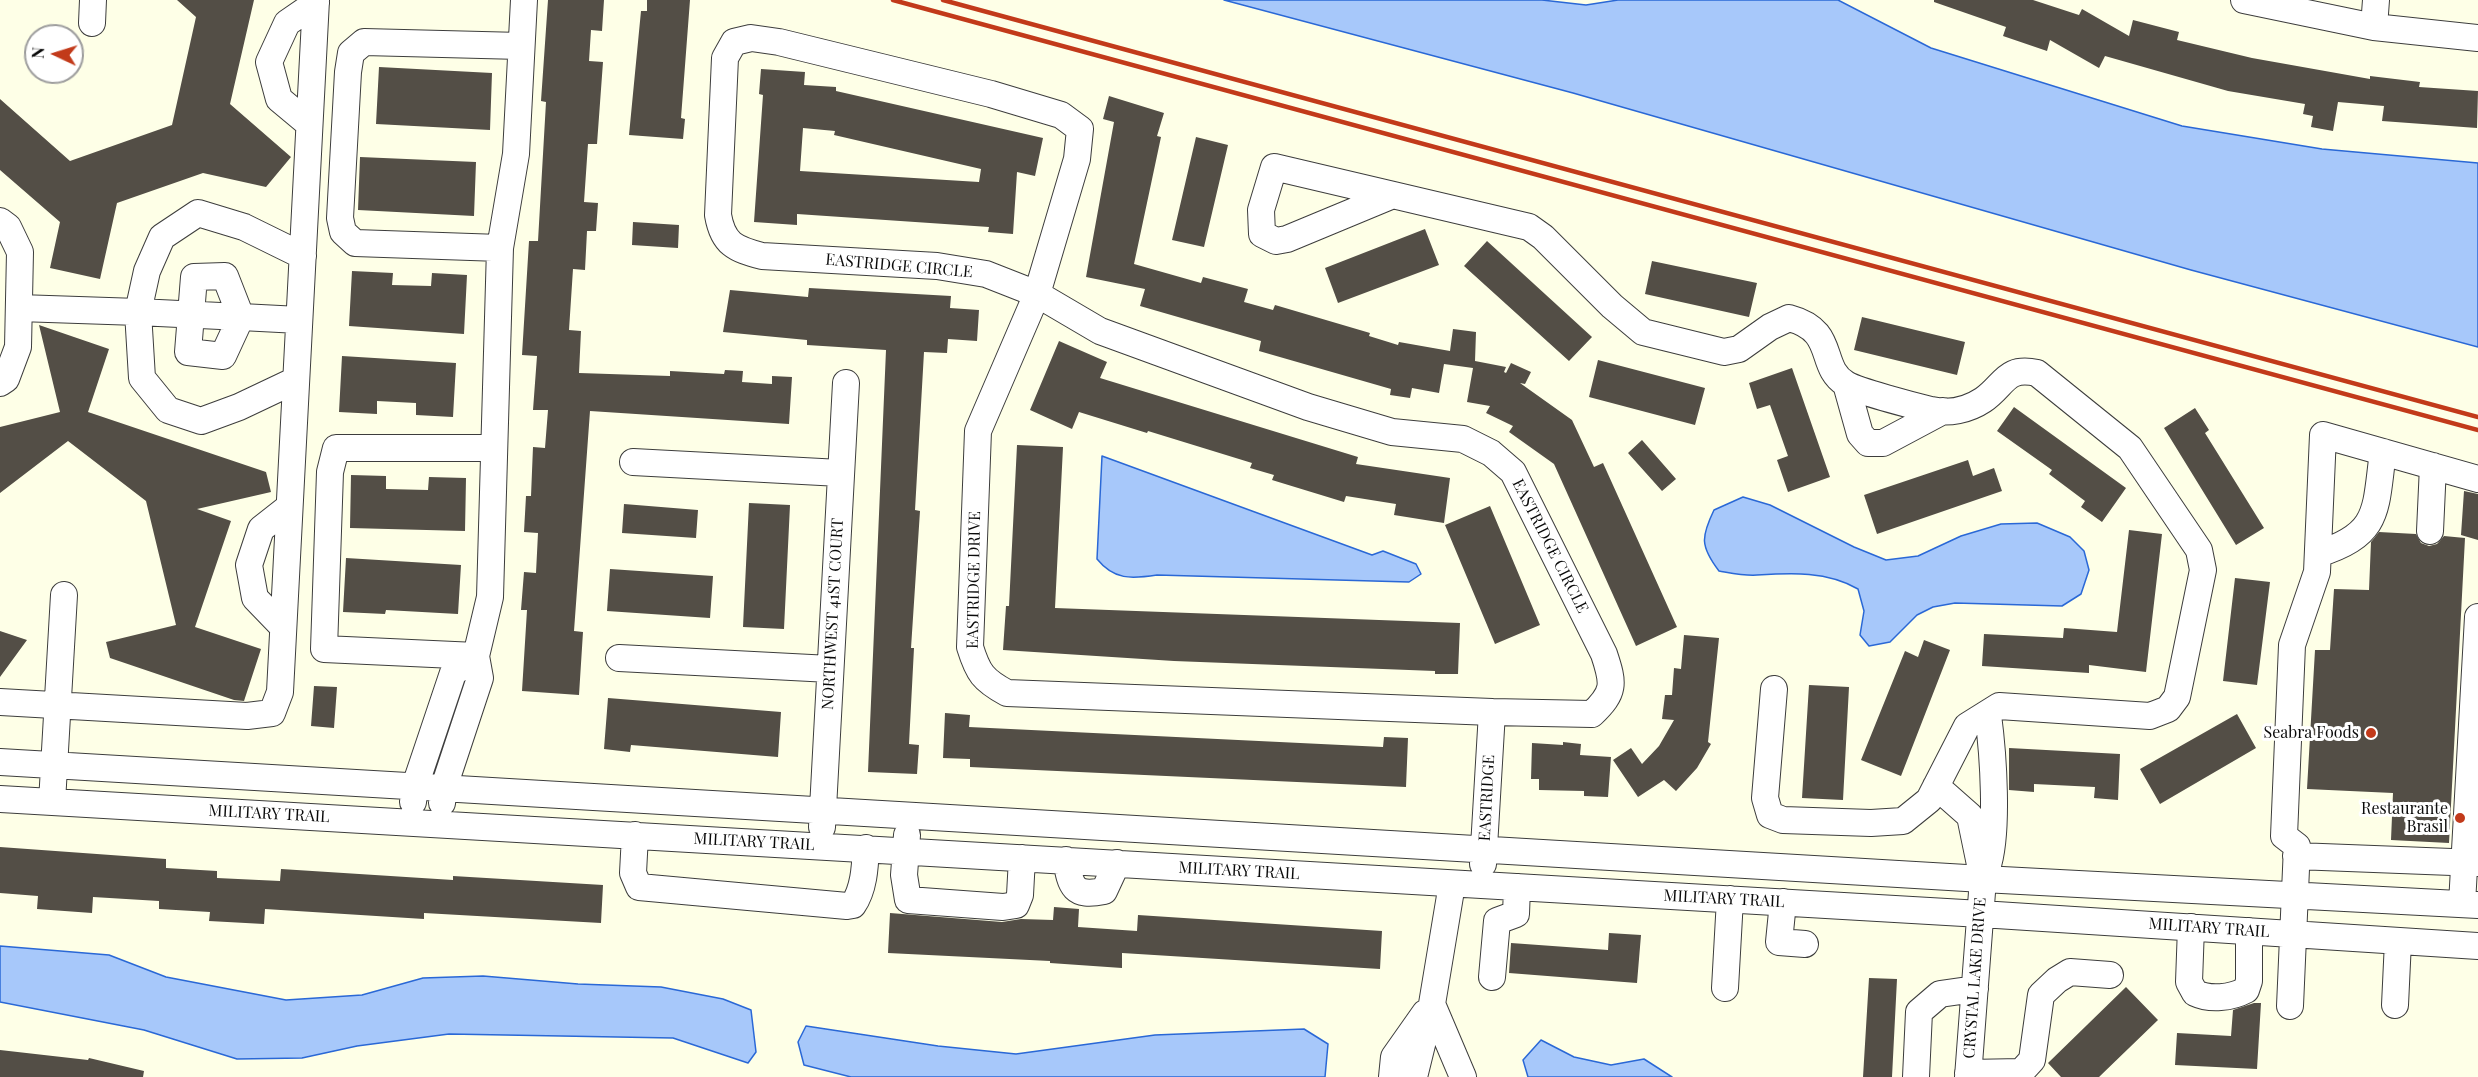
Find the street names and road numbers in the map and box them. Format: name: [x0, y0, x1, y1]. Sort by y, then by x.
street label: EASTRIDGE CIRCLE: [825, 250, 973, 282]
street label: EASTRIDGE CIRCLE: [1508, 476, 1592, 616]
street label: EASTRIDGE DRIVE: [963, 511, 985, 649]
street label: NORTHWEST 41ST COURT: [818, 518, 848, 710]
street label: EASTRIDGE: [1475, 754, 1499, 842]
street label: MILITARY TRAIL: [208, 801, 330, 827]
street label: MILITARY TRAIL: [693, 829, 815, 855]
street label: MILITARY TRAIL: [1178, 858, 1300, 884]
street label: MILITARY TRAIL: [1663, 886, 1785, 912]
street label: CRYSTAL LAKE DRIVE: [1960, 897, 1990, 1059]
street label: MILITARY TRAIL: [2148, 914, 2270, 942]

